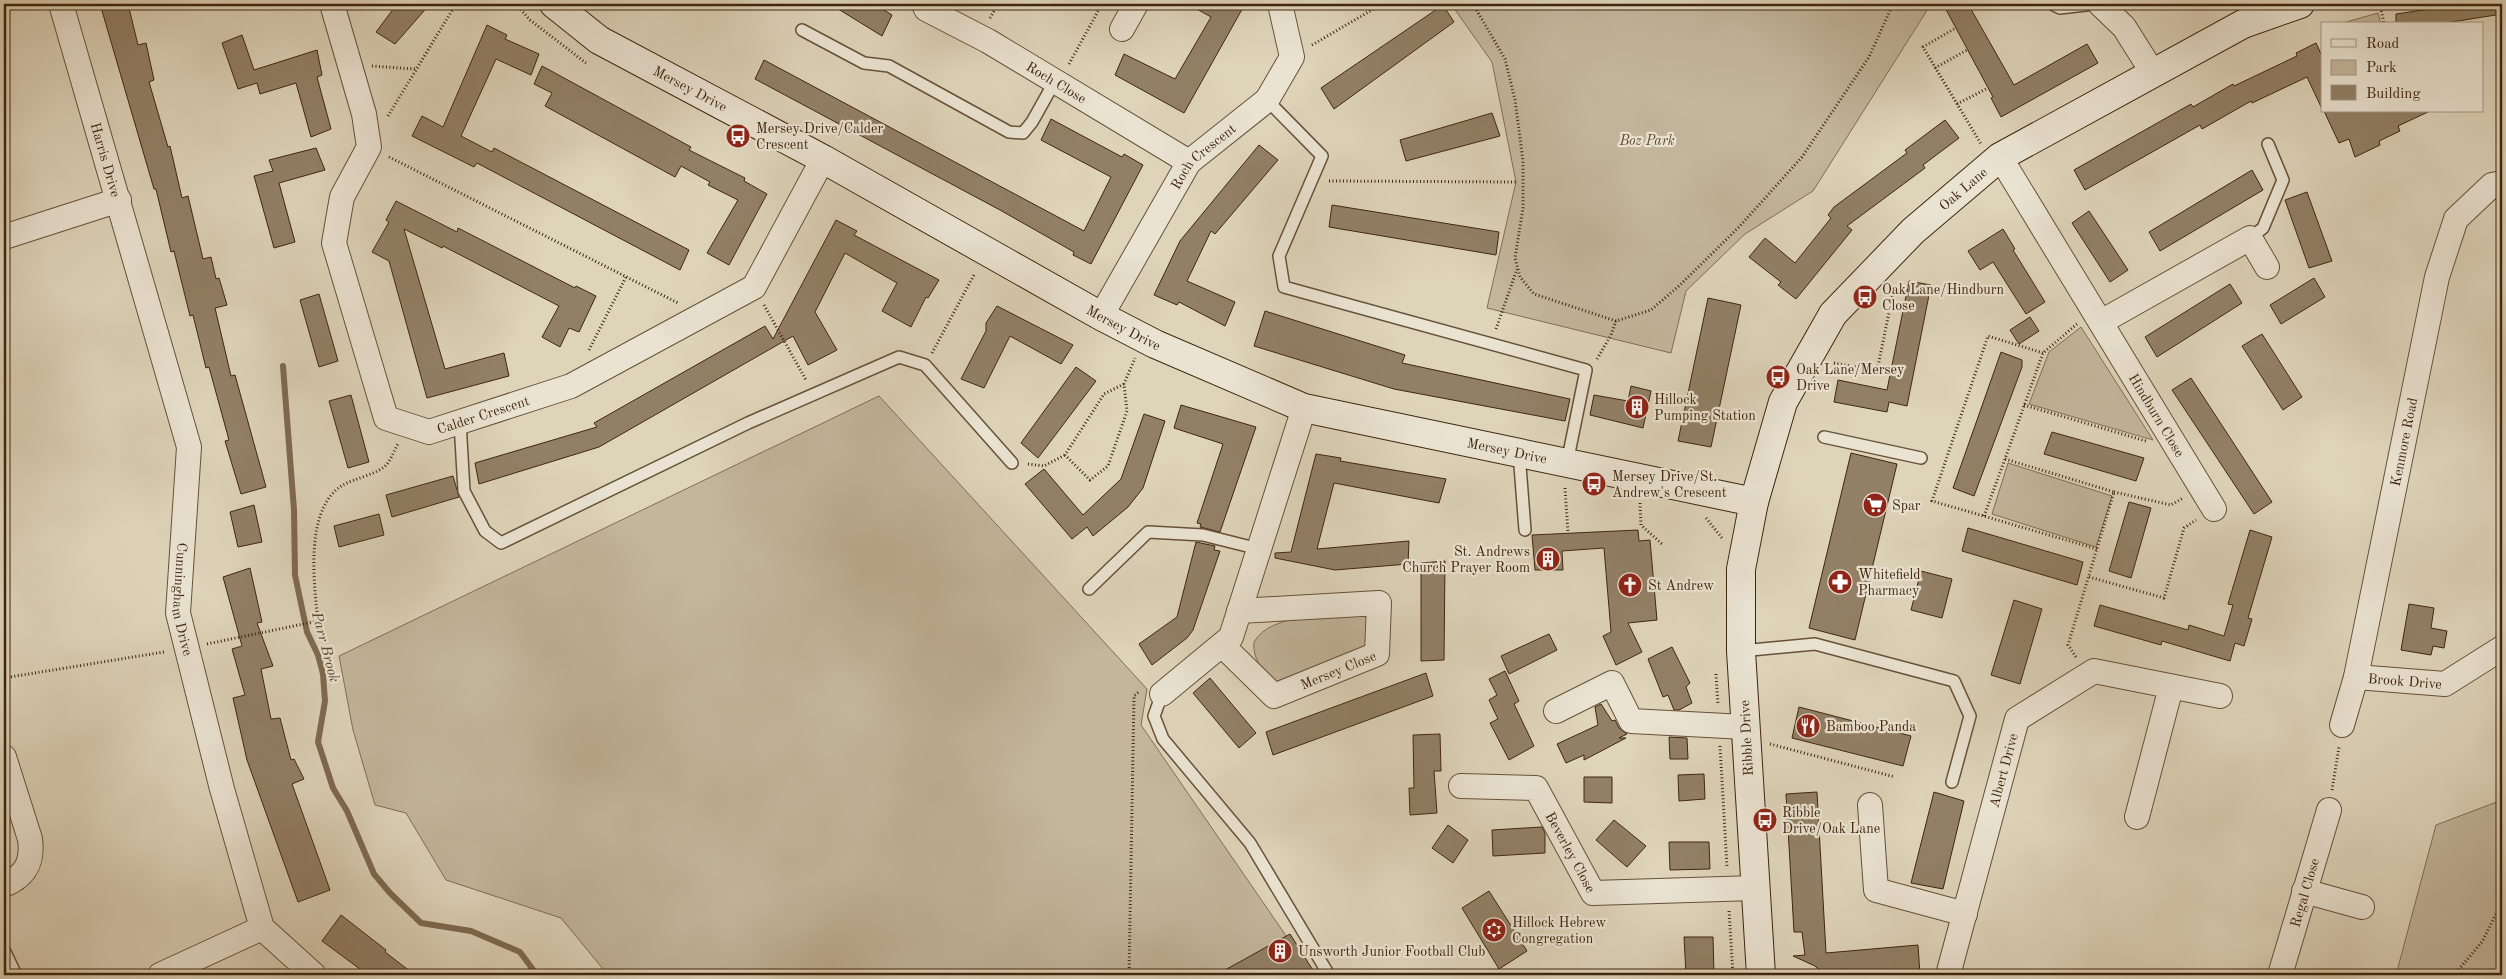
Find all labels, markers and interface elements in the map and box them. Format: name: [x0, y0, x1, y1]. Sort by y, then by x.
legend: [2321, 22, 2484, 112]
text: Road: [2366, 37, 2400, 52]
street label: Roch Close: [1023, 60, 1088, 106]
text: Park: [2366, 61, 2397, 76]
street label: Mersey Drive: [651, 64, 729, 115]
text: Building: [2366, 87, 2421, 102]
street label: Harris Drive: [88, 121, 122, 199]
place label: Mersey Drive/Calder Crescent: [756, 122, 884, 152]
street label: Roch Crescent: [1169, 122, 1239, 192]
bus stop icon: Mersey Drive/Calder Crescent: [725, 123, 751, 149]
park label: Boz Park: [1618, 134, 1675, 148]
street label: Oak Lane: [1937, 165, 1990, 214]
place label: Oak Lane/Hindburn Close: [1882, 283, 2005, 313]
bus stop icon: Oak Lane/Hindburn Close: [1852, 284, 1878, 310]
street label: Mersey Drive: [1084, 303, 1162, 353]
place label: Oak Lane/Mersey Drive: [1796, 363, 1905, 393]
bus stop icon: Oak Lane/Mersey Drive: [1765, 364, 1791, 390]
street label: Hindburn Close: [2126, 372, 2186, 459]
place label: Hillock Pumping Station: [1654, 393, 1756, 423]
street label: Calder Crescent: [435, 394, 531, 437]
building icon: Hillock Pumping Station: [1624, 394, 1650, 420]
street label: Kenmore Road: [2389, 396, 2420, 487]
street label: Mersey Drive: [1466, 436, 1548, 467]
place label: Mersey Drive/St. Andrew's Crescent: [1612, 470, 1727, 500]
bus stop icon: Mersey Drive/St. Andrew's Crescent: [1581, 471, 1607, 497]
supermarket icon: Spar: [1862, 492, 1888, 518]
place label: Spar: [1892, 499, 1921, 513]
street label: Cunningham Drive: [169, 542, 194, 657]
place label: St. Andrews Church Prayer Room: [1402, 545, 1530, 575]
building icon: St. Andrews Church Prayer Room: [1535, 546, 1561, 572]
place label: Whitefield Pharmacy: [1858, 568, 1921, 598]
pharmacy icon: Whitefield Pharmacy: [1827, 569, 1853, 595]
church icon: St Andrew: [1617, 572, 1643, 598]
place label: St Andrew: [1648, 579, 1714, 593]
water label: Parr Brook: [308, 610, 341, 684]
street label: Mersey Close: [1299, 649, 1378, 692]
street label: Brook Drive: [2367, 672, 2442, 692]
street label: Ribble Drive: [1738, 700, 1756, 776]
restaurant icon: Bamboo Panda: [1795, 713, 1821, 739]
place label: Bamboo Panda: [1826, 720, 1916, 734]
street label: Albert Drive: [1987, 732, 2021, 809]
place label: Ribble Drive/Oak Lane: [1782, 806, 1880, 836]
bus stop icon: Ribble Drive/Oak Lane: [1752, 807, 1778, 833]
street label: Beverley Close: [1542, 810, 1597, 895]
street label: Regal Close: [2289, 857, 2322, 929]
place label: Hillock Hebrew Congregation: [1512, 916, 1606, 946]
synagogue icon: Hillock Hebrew Congregation: [1481, 917, 1507, 943]
building icon: Unsworth Junior Football Club: [1267, 938, 1293, 964]
place label: Unsworth Junior Football Club: [1298, 945, 1485, 959]

